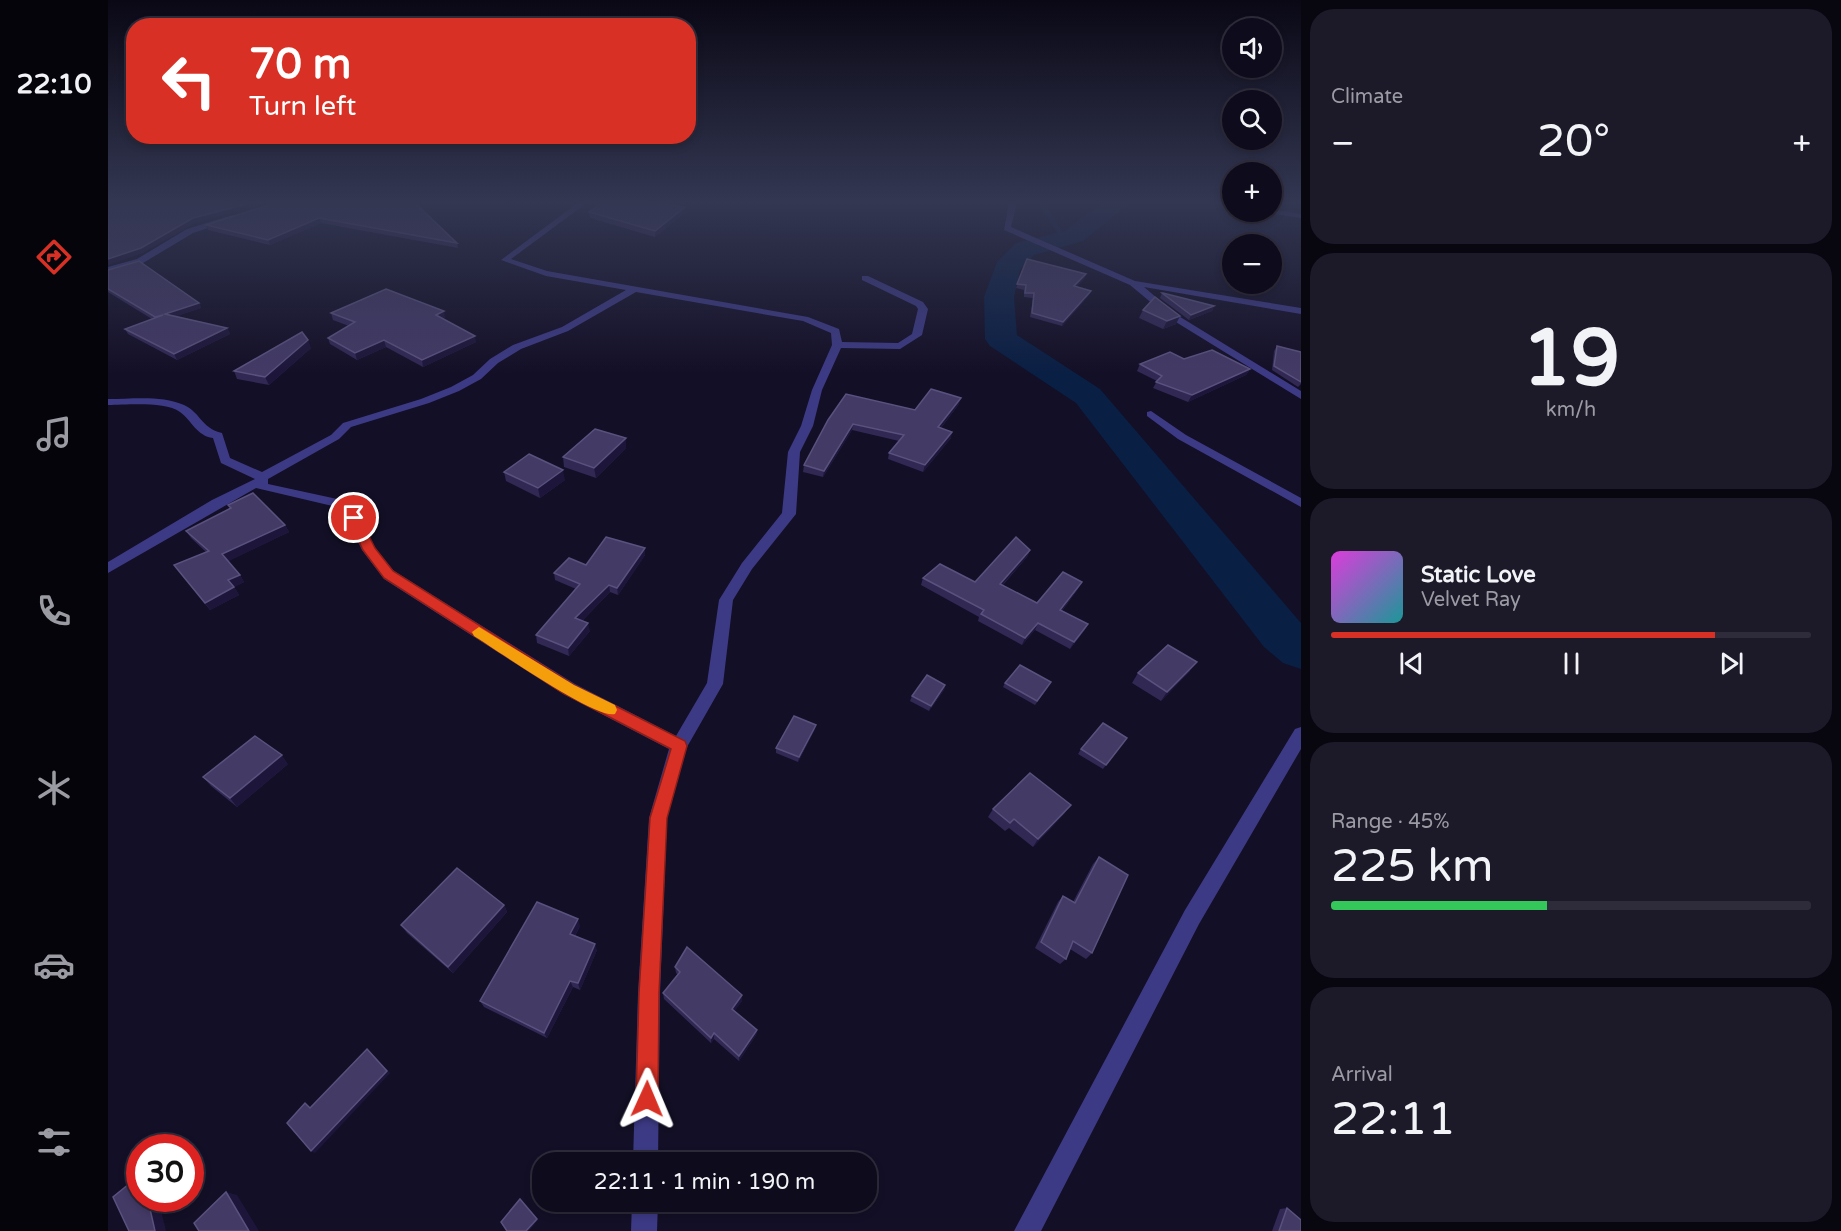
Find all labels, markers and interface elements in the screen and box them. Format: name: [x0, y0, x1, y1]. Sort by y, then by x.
map controls: [1222, 18, 1282, 294]
button: sound: [1222, 18, 1282, 78]
text: 70 m: [249, 39, 351, 90]
icon: left: [150, 42, 228, 120]
text: 22:10: [17, 68, 91, 101]
text: Climate: [1331, 85, 1403, 109]
text: Turn left: [249, 90, 356, 123]
button: search: [1222, 90, 1282, 150]
text: 20°: [1537, 115, 1610, 169]
text: −: [1331, 124, 1355, 163]
text: +: [1792, 124, 1811, 163]
button: +: [1222, 162, 1282, 222]
button: −: [1222, 234, 1282, 294]
icon: directions: [33, 236, 75, 278]
text: 19: [1522, 312, 1620, 406]
text: km/h: [1546, 398, 1596, 422]
icon: music: [33, 413, 75, 455]
pin: [328, 492, 379, 543]
icon: arrive: [337, 501, 370, 534]
text: Static Love: [1421, 562, 1536, 588]
text: Velvet Ray: [1421, 588, 1521, 612]
icon: phone: [33, 590, 75, 632]
icon: previous: [1395, 647, 1428, 680]
icon: pause: [1555, 647, 1588, 680]
icon: next: [1715, 647, 1748, 680]
icon: climate: [33, 767, 75, 809]
text: Range · 45%: [1331, 810, 1450, 834]
text: 225 km: [1331, 840, 1493, 894]
icon: car: [33, 944, 75, 986]
text: Arrival: [1331, 1063, 1393, 1087]
position arrow: [615, 1067, 679, 1131]
text: 22:11: [1331, 1093, 1456, 1147]
icon: filters: [33, 1121, 75, 1163]
speed limit sign: 30: [126, 1134, 204, 1212]
text: 22:11 · 1 min · 190 m: [594, 1169, 815, 1195]

